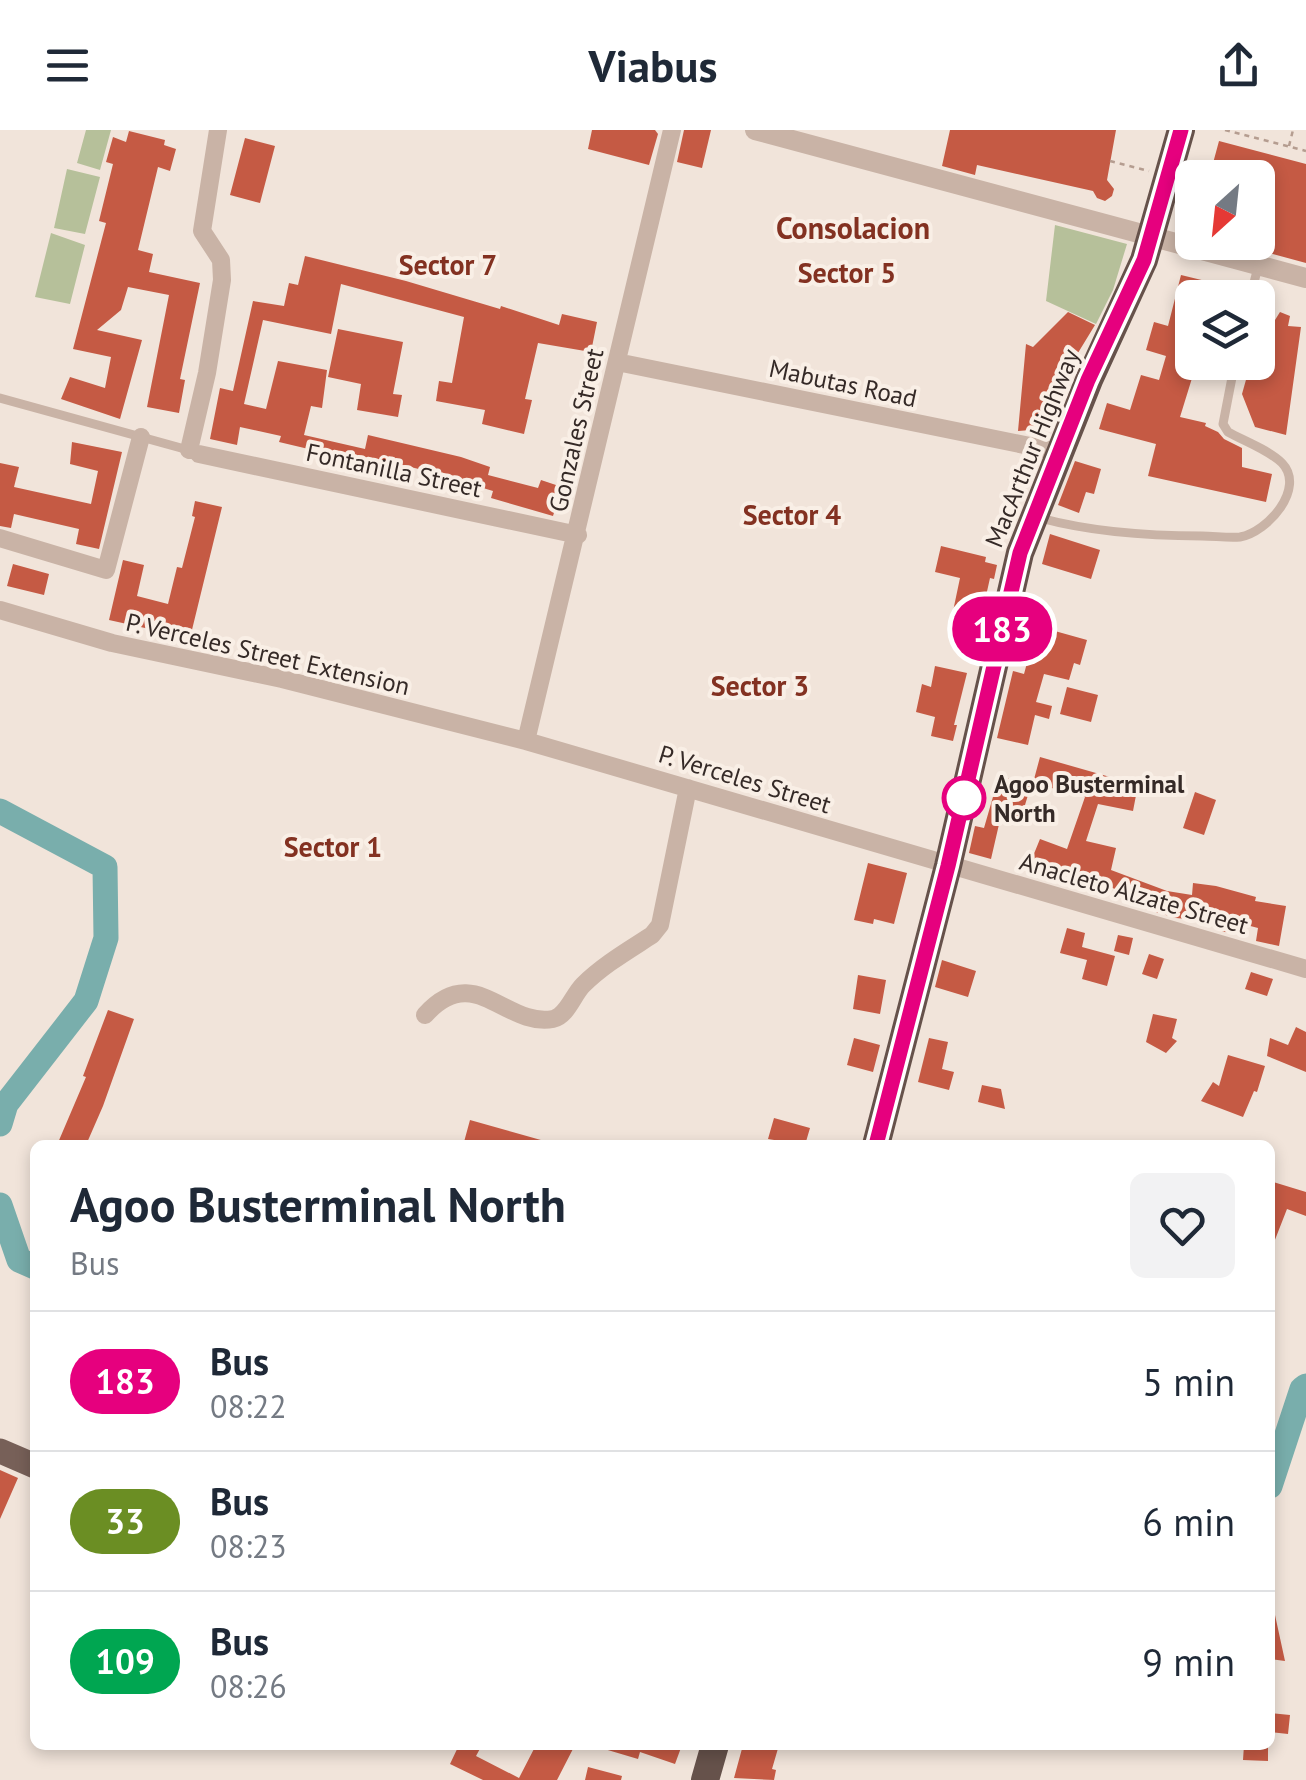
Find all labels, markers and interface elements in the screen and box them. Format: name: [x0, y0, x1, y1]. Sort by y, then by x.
text: Viabus: [589, 36, 717, 94]
icon: menu: [40, 38, 95, 93]
icon: share: [1211, 38, 1266, 93]
north arrow: [1175, 160, 1275, 260]
map controls: [1175, 160, 1275, 380]
district label: Consolacion: [776, 208, 930, 247]
district label: Sector 7: [399, 246, 497, 283]
district label: Sector 5: [798, 254, 896, 291]
button: layers: [1175, 280, 1275, 380]
street label: MacArthur Highway: [978, 344, 1087, 552]
street label: Gonzales Street: [542, 345, 610, 515]
street label: Mabutas Road: [766, 352, 920, 414]
street label: Fontanilla Street: [303, 436, 485, 504]
district label: Sector 4: [743, 496, 841, 533]
line badge: 183: [944, 596, 1060, 662]
street label: P. Verceles Street Extension: [123, 606, 413, 702]
text: 183: [972, 606, 1032, 652]
district label: Sector 3: [711, 667, 809, 704]
street label: P. Verceles Street: [655, 738, 836, 821]
place label: Agoo Busterminal North: [994, 768, 1185, 829]
marker: Agoo Busterminal North: [943, 777, 985, 819]
district label: Sector 1: [284, 828, 382, 865]
street label: Anacleto Alzate Street: [1016, 845, 1253, 941]
text: Agoo Busterminal North: [70, 1173, 566, 1235]
button: heart: [1130, 1173, 1235, 1278]
text: Bus: [70, 1242, 119, 1284]
text: Bus: [210, 1336, 269, 1385]
text: 5 min: [1142, 1357, 1235, 1406]
text: 183: [95, 1358, 155, 1404]
text: 08:22: [210, 1385, 287, 1427]
text: Bus: [210, 1476, 269, 1525]
text: 6 min: [1142, 1497, 1235, 1546]
text: 33: [105, 1498, 145, 1544]
text: 08:23: [210, 1525, 287, 1567]
text: Bus: [210, 1616, 269, 1665]
text: 9 min: [1142, 1637, 1235, 1686]
text: 109: [95, 1638, 155, 1684]
text: 08:26: [210, 1665, 287, 1707]

